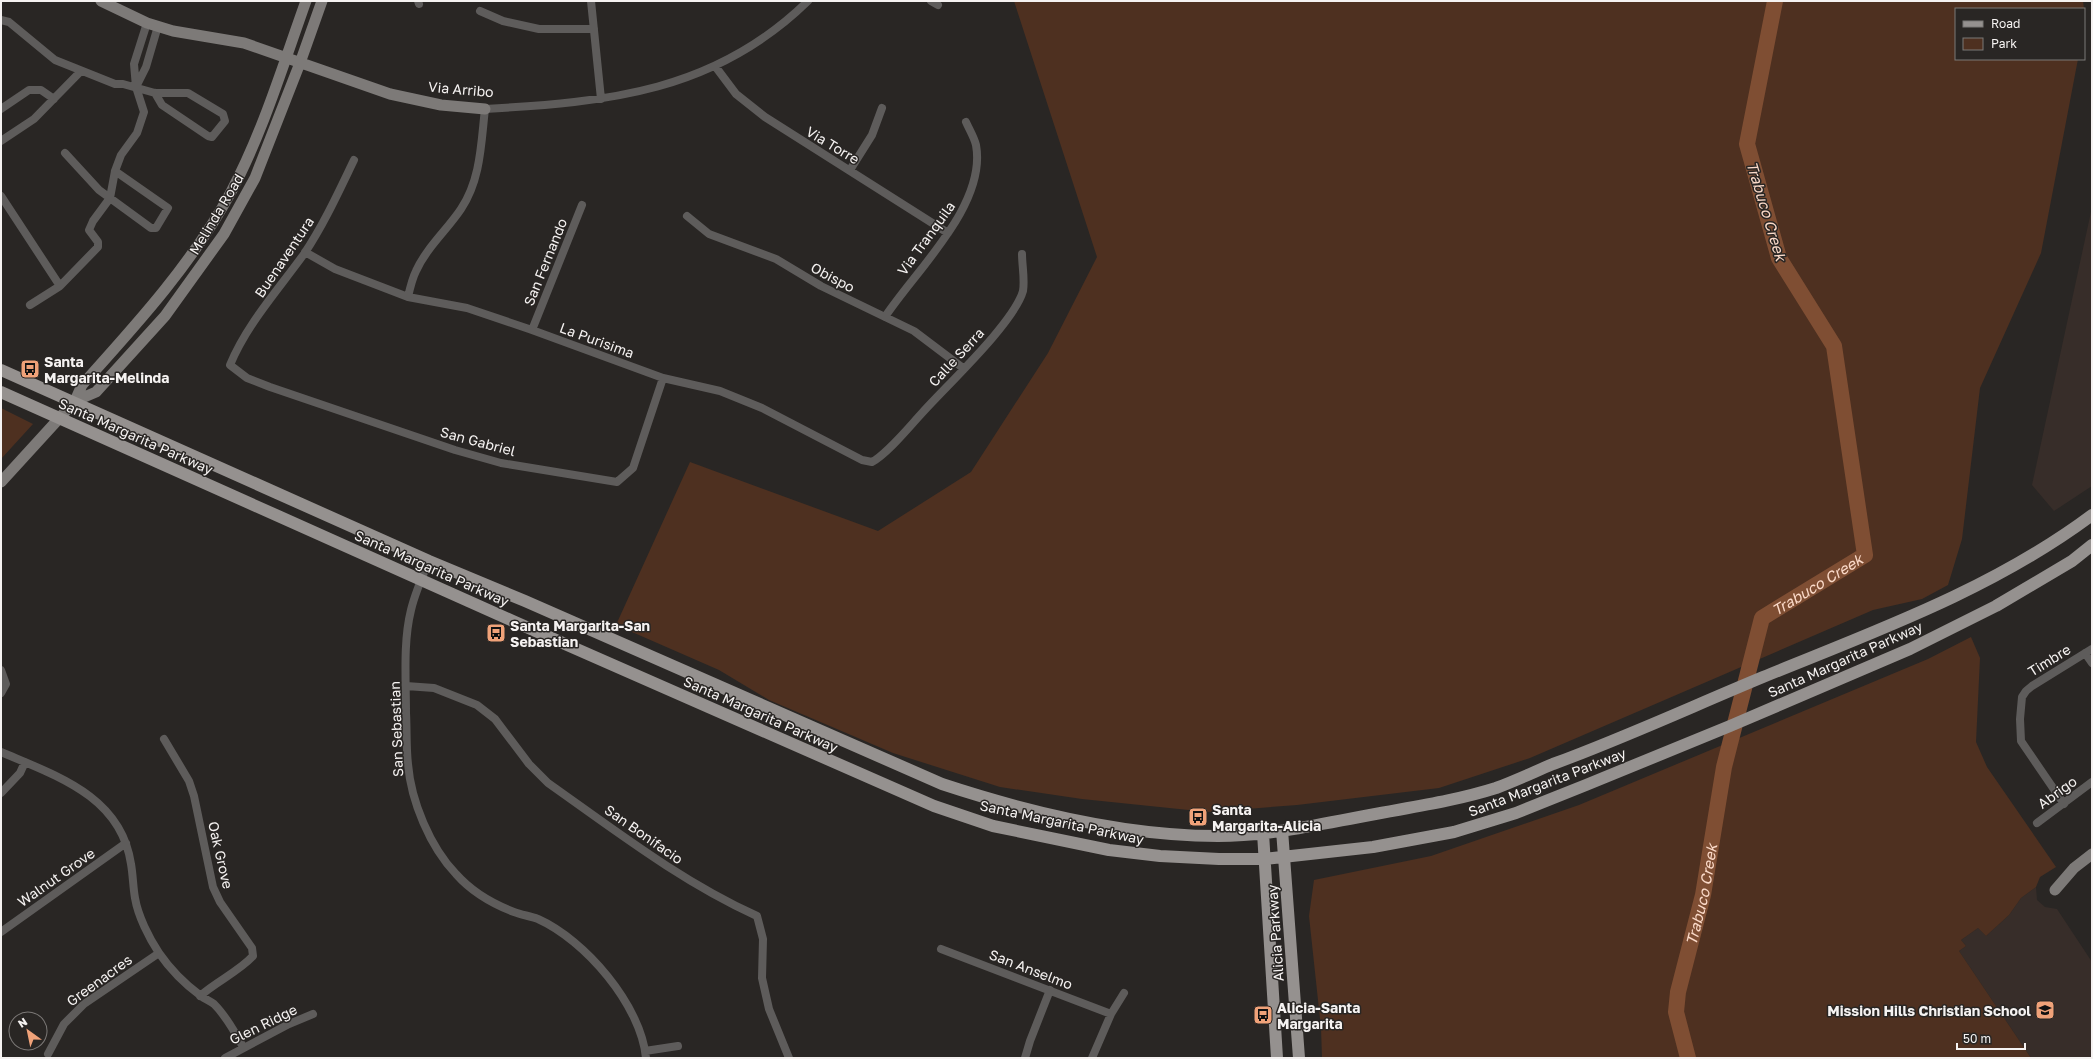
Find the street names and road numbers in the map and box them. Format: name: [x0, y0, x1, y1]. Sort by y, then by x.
street label: Via Arribo: [428, 78, 494, 100]
street label: Via Torre: [803, 122, 863, 168]
street label: Melinda Road: [185, 170, 247, 258]
street label: Via Tranquila: [894, 198, 958, 278]
street label: Buenaventura: [251, 213, 317, 301]
street label: San Fernando: [520, 216, 570, 308]
street label: Obispo: [808, 258, 858, 296]
street label: La Purisima: [558, 319, 636, 361]
street label: Calle Serra: [925, 324, 987, 390]
street label: Santa Margarita Parkway: [56, 394, 216, 478]
street label: San Gabriel: [439, 423, 517, 459]
street label: Santa Margarita Parkway: [352, 526, 512, 610]
street label: Santa Margarita Parkway: [1765, 617, 1925, 701]
street label: Timbre: [2025, 640, 2073, 680]
street label: Santa Margarita Parkway: [681, 672, 841, 756]
street label: San Sebastian: [386, 681, 406, 777]
street label: Santa Margarita Parkway: [1466, 744, 1628, 820]
street label: Abrigo: [2034, 772, 2080, 812]
street label: Santa Margarita Parkway: [978, 796, 1146, 848]
street label: San Bonifacio: [602, 801, 686, 867]
street label: Oak Grove: [205, 820, 237, 890]
street label: Walnut Grove: [14, 844, 98, 910]
street label: Alicia Parkway: [1263, 884, 1287, 982]
street label: San Anselmo: [987, 945, 1075, 993]
street label: Greenacres: [63, 951, 135, 1009]
street label: Glen Ridge: [226, 1000, 300, 1048]

